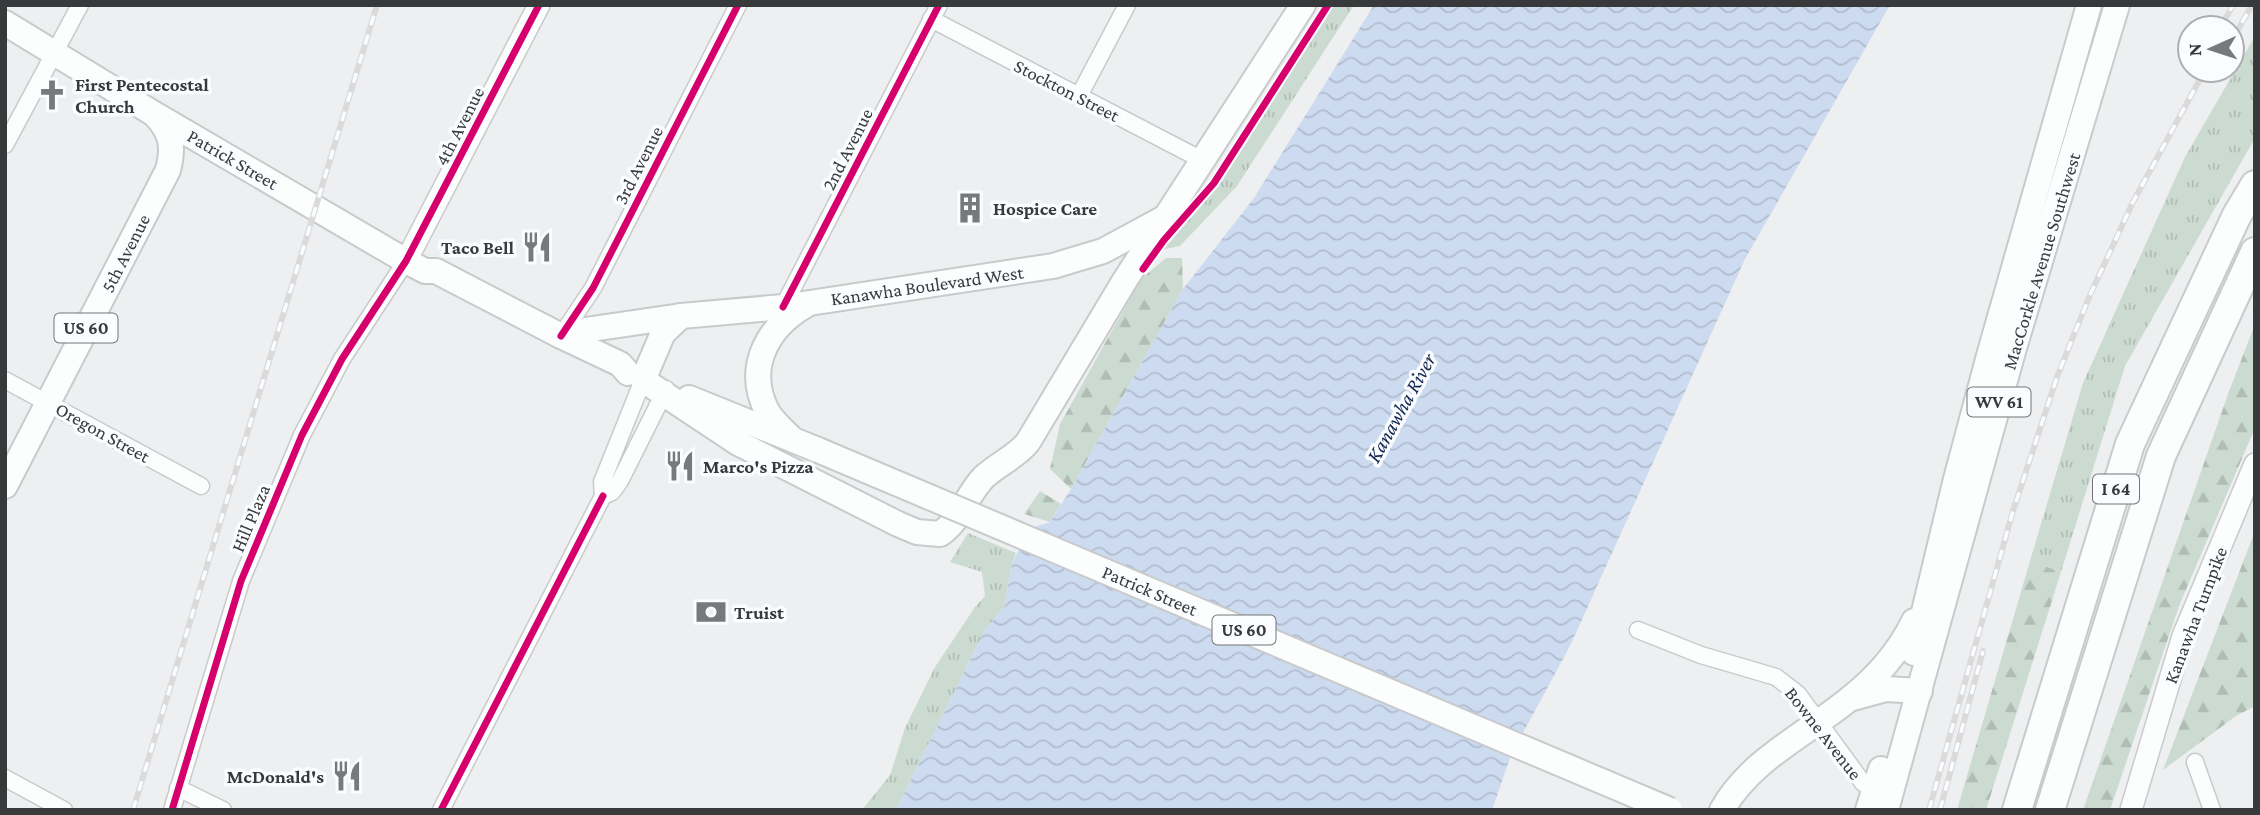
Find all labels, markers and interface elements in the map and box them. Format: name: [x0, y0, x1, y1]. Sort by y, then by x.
north arrow: [2176, 14, 2246, 84]
text: N: [2184, 43, 2205, 57]
street label: Stockton Street: [1011, 55, 1123, 126]
place label: First Pentecostal Church: [75, 74, 209, 117]
church icon: First Pentecostal Church: [35, 78, 69, 112]
street label: 4th Avenue: [431, 83, 488, 169]
street label: 2nd Avenue: [818, 105, 877, 194]
street label: 3rd Avenue: [610, 123, 667, 208]
street label: Patrick Street: [184, 125, 282, 194]
street label: MacCorkle Avenue Southwest: [1998, 149, 2085, 372]
building icon: Hospice Care: [953, 191, 987, 225]
place label: Hospice Care: [993, 198, 1097, 219]
street label: 5th Avenue: [97, 211, 154, 296]
restaurant icon: Taco Bell: [520, 230, 554, 264]
place label: Taco Bell: [441, 237, 514, 258]
street label: Kanawha Boulevard West: [829, 261, 1025, 309]
road number: US 60: [55, 314, 118, 342]
water label: Kanawha River: [1361, 349, 1441, 467]
road number: WV 61: [1968, 388, 2030, 416]
street label: Oregon Street: [52, 398, 154, 467]
restaurant icon: Marco's Pizza: [663, 449, 697, 483]
place label: Marco's Pizza: [703, 456, 814, 477]
road number: I 64: [2093, 475, 2139, 504]
street label: Hill Plaza: [227, 481, 274, 555]
street label: Kanawha Turnpike: [2160, 544, 2231, 686]
street label: Patrick Street: [1099, 561, 1201, 620]
bank icon: Truist: [694, 595, 728, 629]
place label: Truist: [734, 602, 784, 623]
road number: US 60: [1212, 616, 1276, 644]
street label: Bowne Avenue: [1781, 683, 1866, 784]
restaurant icon: McDonald's: [330, 759, 364, 793]
place label: McDonald's: [227, 766, 324, 787]

